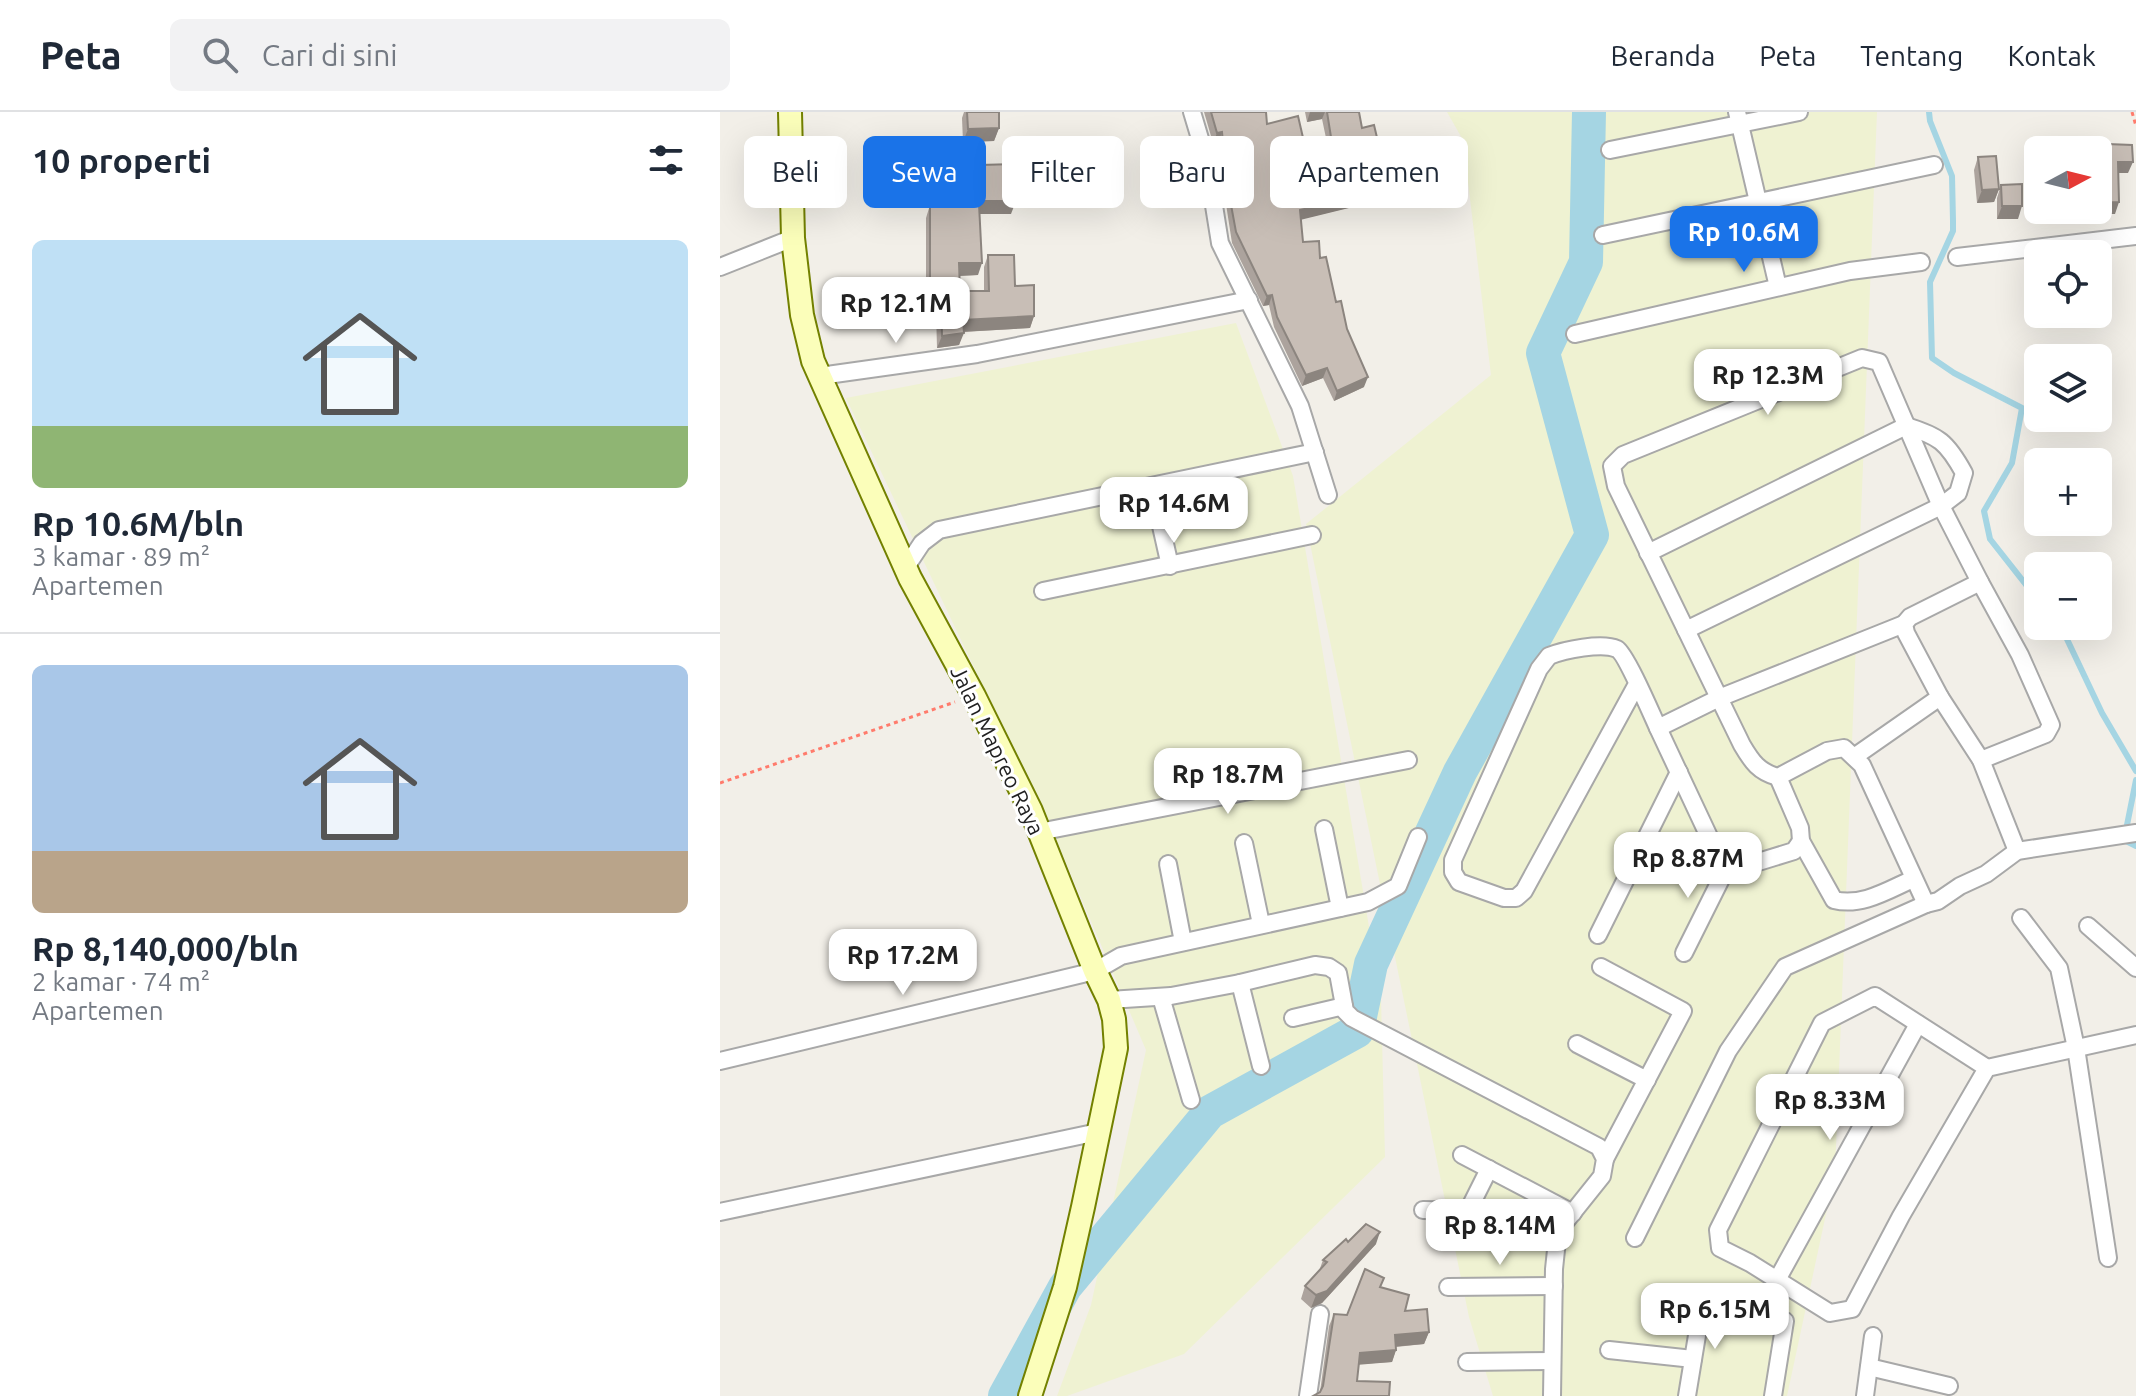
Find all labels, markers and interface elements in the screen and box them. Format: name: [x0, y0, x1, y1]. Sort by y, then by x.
search box: [170, 19, 730, 91]
icon: search: [198, 33, 242, 77]
text: Peta: [40, 34, 122, 76]
text: Cari di sini: [262, 38, 398, 72]
text: Beranda: [1610, 40, 1715, 71]
text: Peta: [1759, 40, 1816, 71]
text: Tentang: [1860, 40, 1963, 71]
text: Kontak: [2007, 40, 2096, 71]
chip: Beli: [744, 136, 847, 208]
chip: Sewa: [863, 136, 986, 208]
chip: Filter: [1002, 136, 1124, 208]
chip: Baru: [1140, 136, 1254, 208]
chip: Apartemen: [1270, 136, 1468, 208]
north arrow: [2024, 136, 2112, 224]
map controls: [2024, 136, 2112, 640]
icon: filters: [644, 138, 688, 182]
text: 10 properti: [32, 141, 211, 179]
pin: Rp 10.6M: [1661, 206, 1827, 274]
text: Rp 10.6M: [1688, 217, 1800, 246]
button: locate: [2024, 240, 2112, 328]
pin: Rp 12.1M: [813, 277, 979, 345]
text: Rp 12.1M: [840, 288, 952, 317]
icon: home: [288, 292, 432, 436]
button: layers: [2024, 344, 2112, 432]
pin: Rp 12.3M: [1685, 349, 1851, 417]
text: Rp 12.3M: [1712, 360, 1824, 389]
button: +: [2024, 448, 2112, 536]
pin: Rp 14.6M: [1091, 477, 1257, 545]
text: Rp 14.6M: [1118, 488, 1230, 517]
text: Rp 10.6M/bln: [32, 504, 244, 542]
text: 3 kamar · 89 m²: [32, 542, 210, 571]
button: −: [2024, 552, 2112, 640]
text: Apartemen: [32, 571, 163, 600]
street label: Jalan Mapreo Raya: [946, 661, 1050, 839]
icon: home: [288, 717, 432, 861]
pin: Rp 18.7M: [1145, 748, 1311, 816]
text: Rp 18.7M: [1172, 759, 1284, 788]
pin: Rp 8.87M: [1605, 832, 1771, 900]
text: Rp 8.87M: [1632, 843, 1744, 872]
text: Rp 8,140,000/bln: [32, 929, 299, 967]
pin: Rp 17.2M: [820, 929, 986, 997]
text: Rp 17.2M: [847, 940, 959, 969]
text: 2 kamar · 74 m²: [32, 967, 210, 996]
text: Apartemen: [32, 996, 163, 1025]
pin: Rp 8.33M: [1747, 1074, 1913, 1142]
text: Rp 8.33M: [1774, 1085, 1886, 1114]
pin: Rp 8.14M: [1417, 1199, 1583, 1267]
text: Rp 8.14M: [1444, 1210, 1556, 1239]
pin: Rp 6.15M: [1632, 1283, 1798, 1351]
text: Rp 6.15M: [1659, 1294, 1771, 1323]

